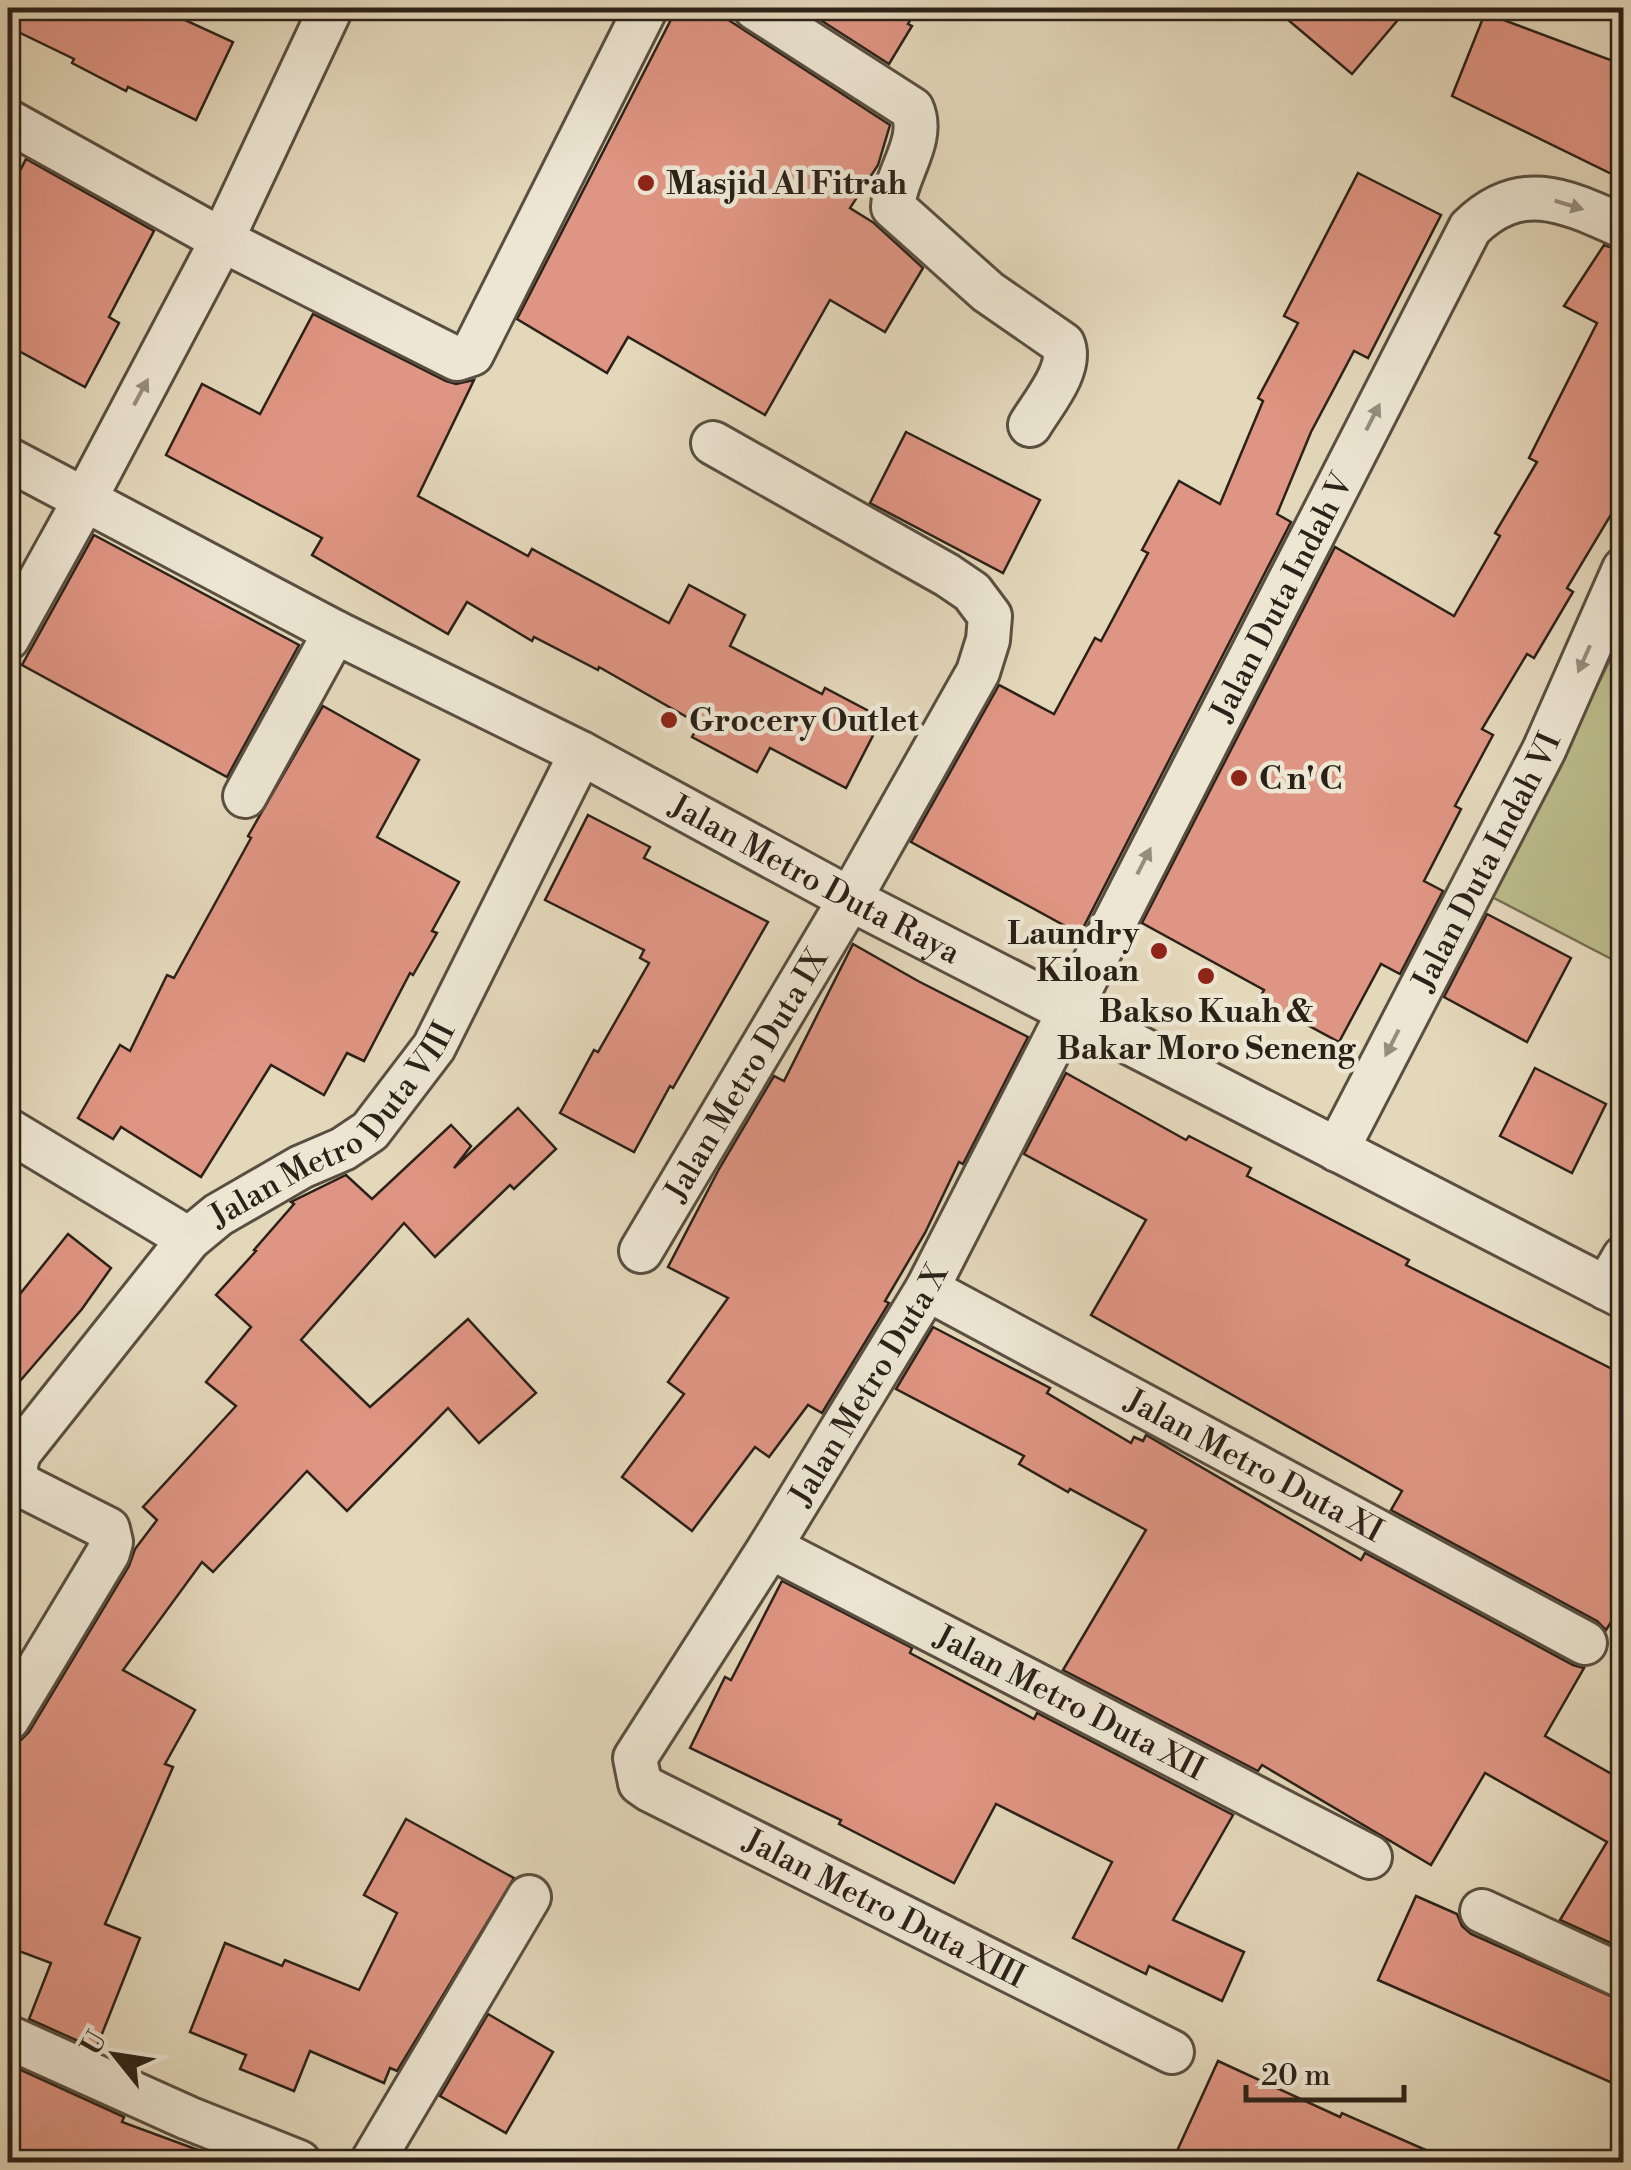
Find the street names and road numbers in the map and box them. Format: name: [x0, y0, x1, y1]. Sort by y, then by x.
street label: Jalan Duta Indah V: [1202, 465, 1363, 729]
street label: Jalan Duta Indah VI: [1404, 727, 1570, 999]
street label: Jalan Metro Duta Raya: [662, 786, 967, 974]
street label: Jalan Metro Duta IX: [656, 941, 838, 1209]
street label: Jalan Metro Duta VIII: [202, 1015, 464, 1237]
street label: Jalan Metro Duta X: [781, 1257, 958, 1514]
street label: Jalan Metro Duta XI: [1118, 1380, 1390, 1552]
street label: Jalan Metro Duta XII: [927, 1616, 1212, 1789]
street label: Jalan Metro Duta XIII: [736, 1820, 1032, 1997]

